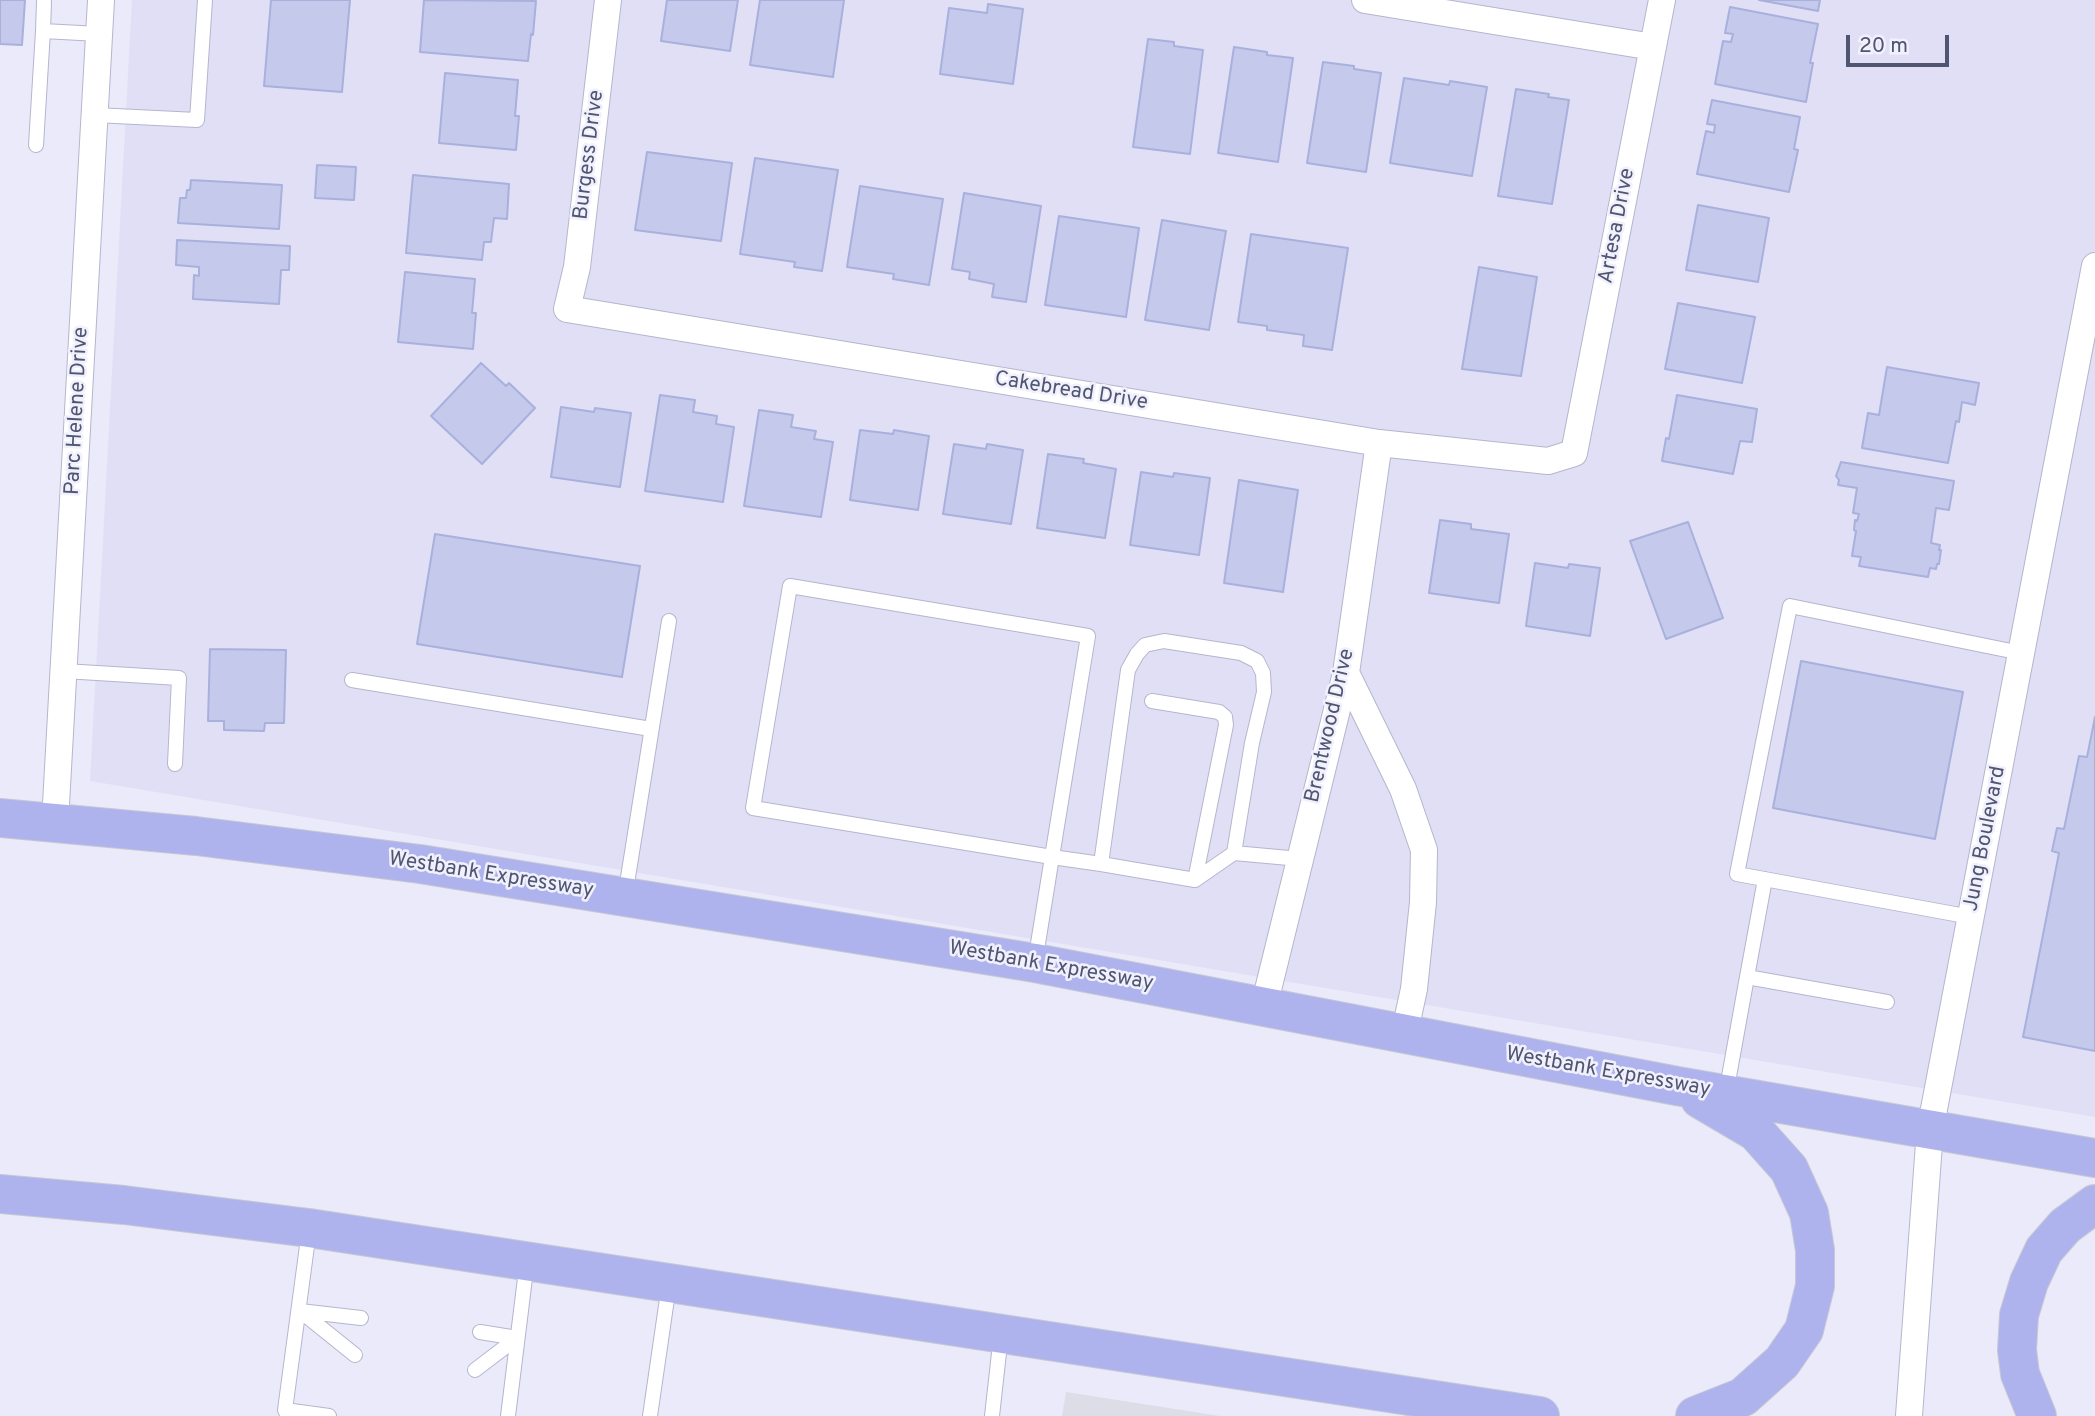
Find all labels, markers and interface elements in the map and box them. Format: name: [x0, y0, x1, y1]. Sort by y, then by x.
scale bar: [1850, 21, 1953, 65]
text: 20 m: [1859, 33, 1908, 60]
street label: Burgess Drive: [570, 89, 610, 221]
street label: Artesa Drive: [1594, 166, 1642, 286]
street label: Parc Helene Drive: [61, 326, 95, 496]
street label: Cakebread Drive: [993, 367, 1149, 417]
street label: Brentwood Drive: [1301, 646, 1361, 806]
street label: Jung Boulevard: [1960, 764, 2012, 914]
street label: Westbank Expressway: [387, 847, 595, 905]
street label: Westbank Expressway: [947, 937, 1155, 997]
street label: Westbank Expressway: [1504, 1043, 1712, 1103]

